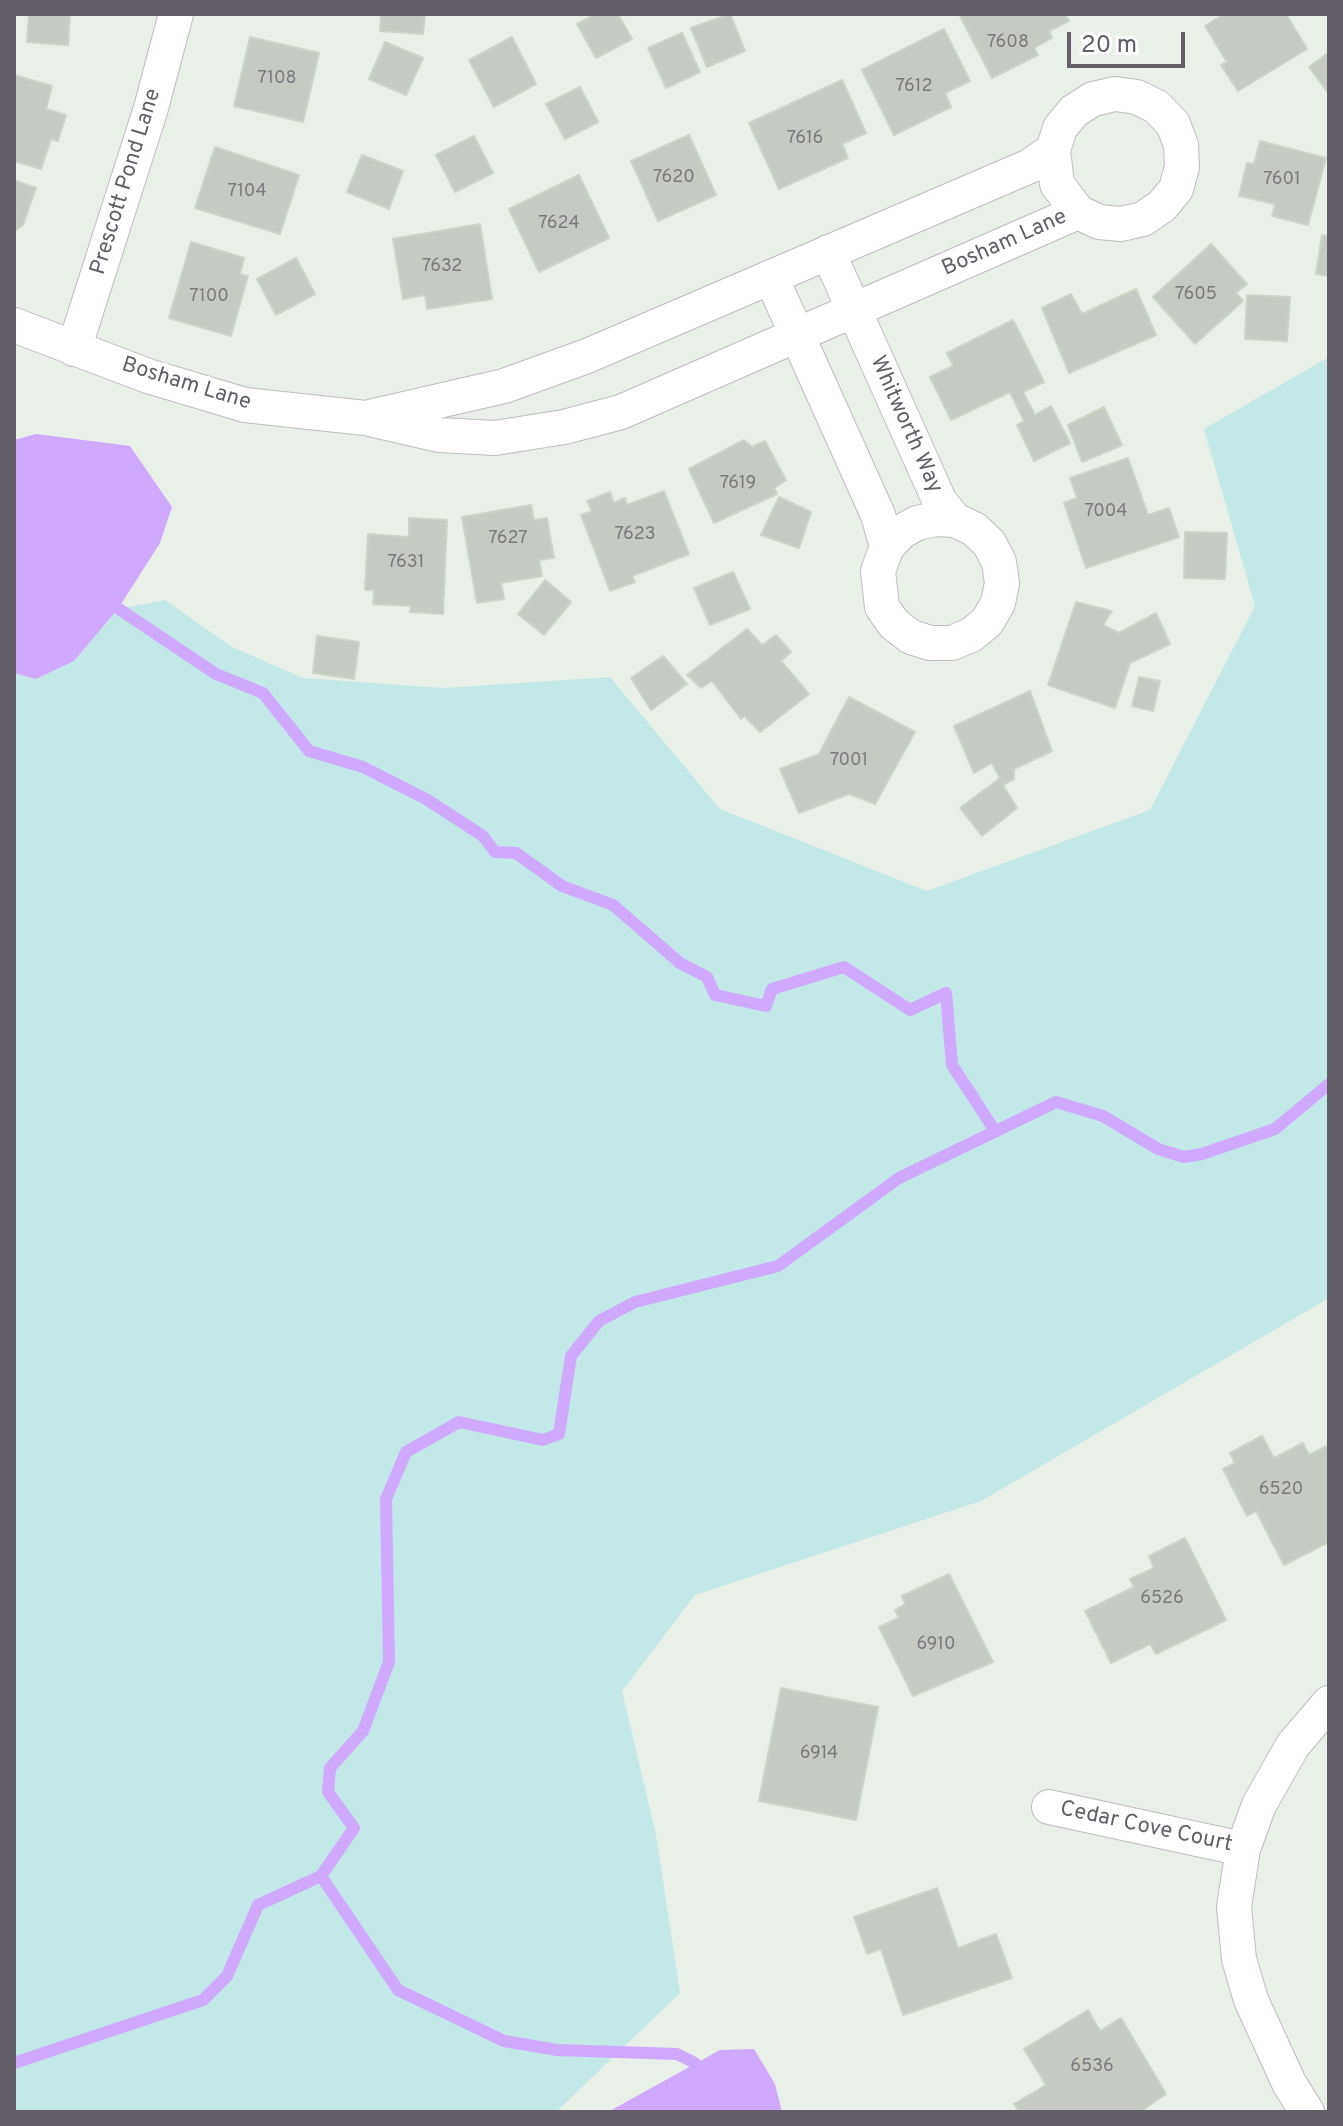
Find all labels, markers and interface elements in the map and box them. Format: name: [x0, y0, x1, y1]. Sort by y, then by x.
scale bar: [1071, 16, 1189, 66]
text: 20 m: [1081, 31, 1137, 61]
house number: 7608: [987, 32, 1029, 54]
house number: 7108: [258, 68, 296, 90]
house number: 7612: [896, 76, 932, 98]
street label: Prescott Pond Lane: [86, 86, 168, 278]
house number: 7616: [787, 128, 823, 150]
house number: 7620: [653, 167, 695, 189]
house number: 7601: [1263, 169, 1301, 191]
house number: 7104: [227, 181, 267, 203]
street label: Bosham Lane: [938, 205, 1072, 283]
house number: 7624: [538, 213, 580, 235]
house number: 7632: [422, 256, 462, 278]
house number: 7605: [1175, 284, 1217, 306]
house number: 7100: [189, 286, 229, 308]
street label: Whitworth Way: [863, 352, 947, 498]
street label: Bosham Lane: [118, 353, 254, 417]
house number: 7619: [720, 473, 756, 495]
house number: 7004: [1084, 501, 1128, 523]
house number: 7623: [614, 524, 656, 546]
house number: 7627: [488, 528, 528, 550]
house number: 7631: [388, 552, 424, 574]
house number: 7001: [830, 750, 868, 772]
house number: 6520: [1259, 1479, 1303, 1501]
house number: 6526: [1140, 1588, 1184, 1610]
house number: 6910: [916, 1634, 956, 1656]
house number: 6914: [800, 1743, 838, 1765]
street label: Cedar Cove Court: [1057, 1797, 1235, 1859]
house number: 6536: [1070, 2056, 1114, 2078]

